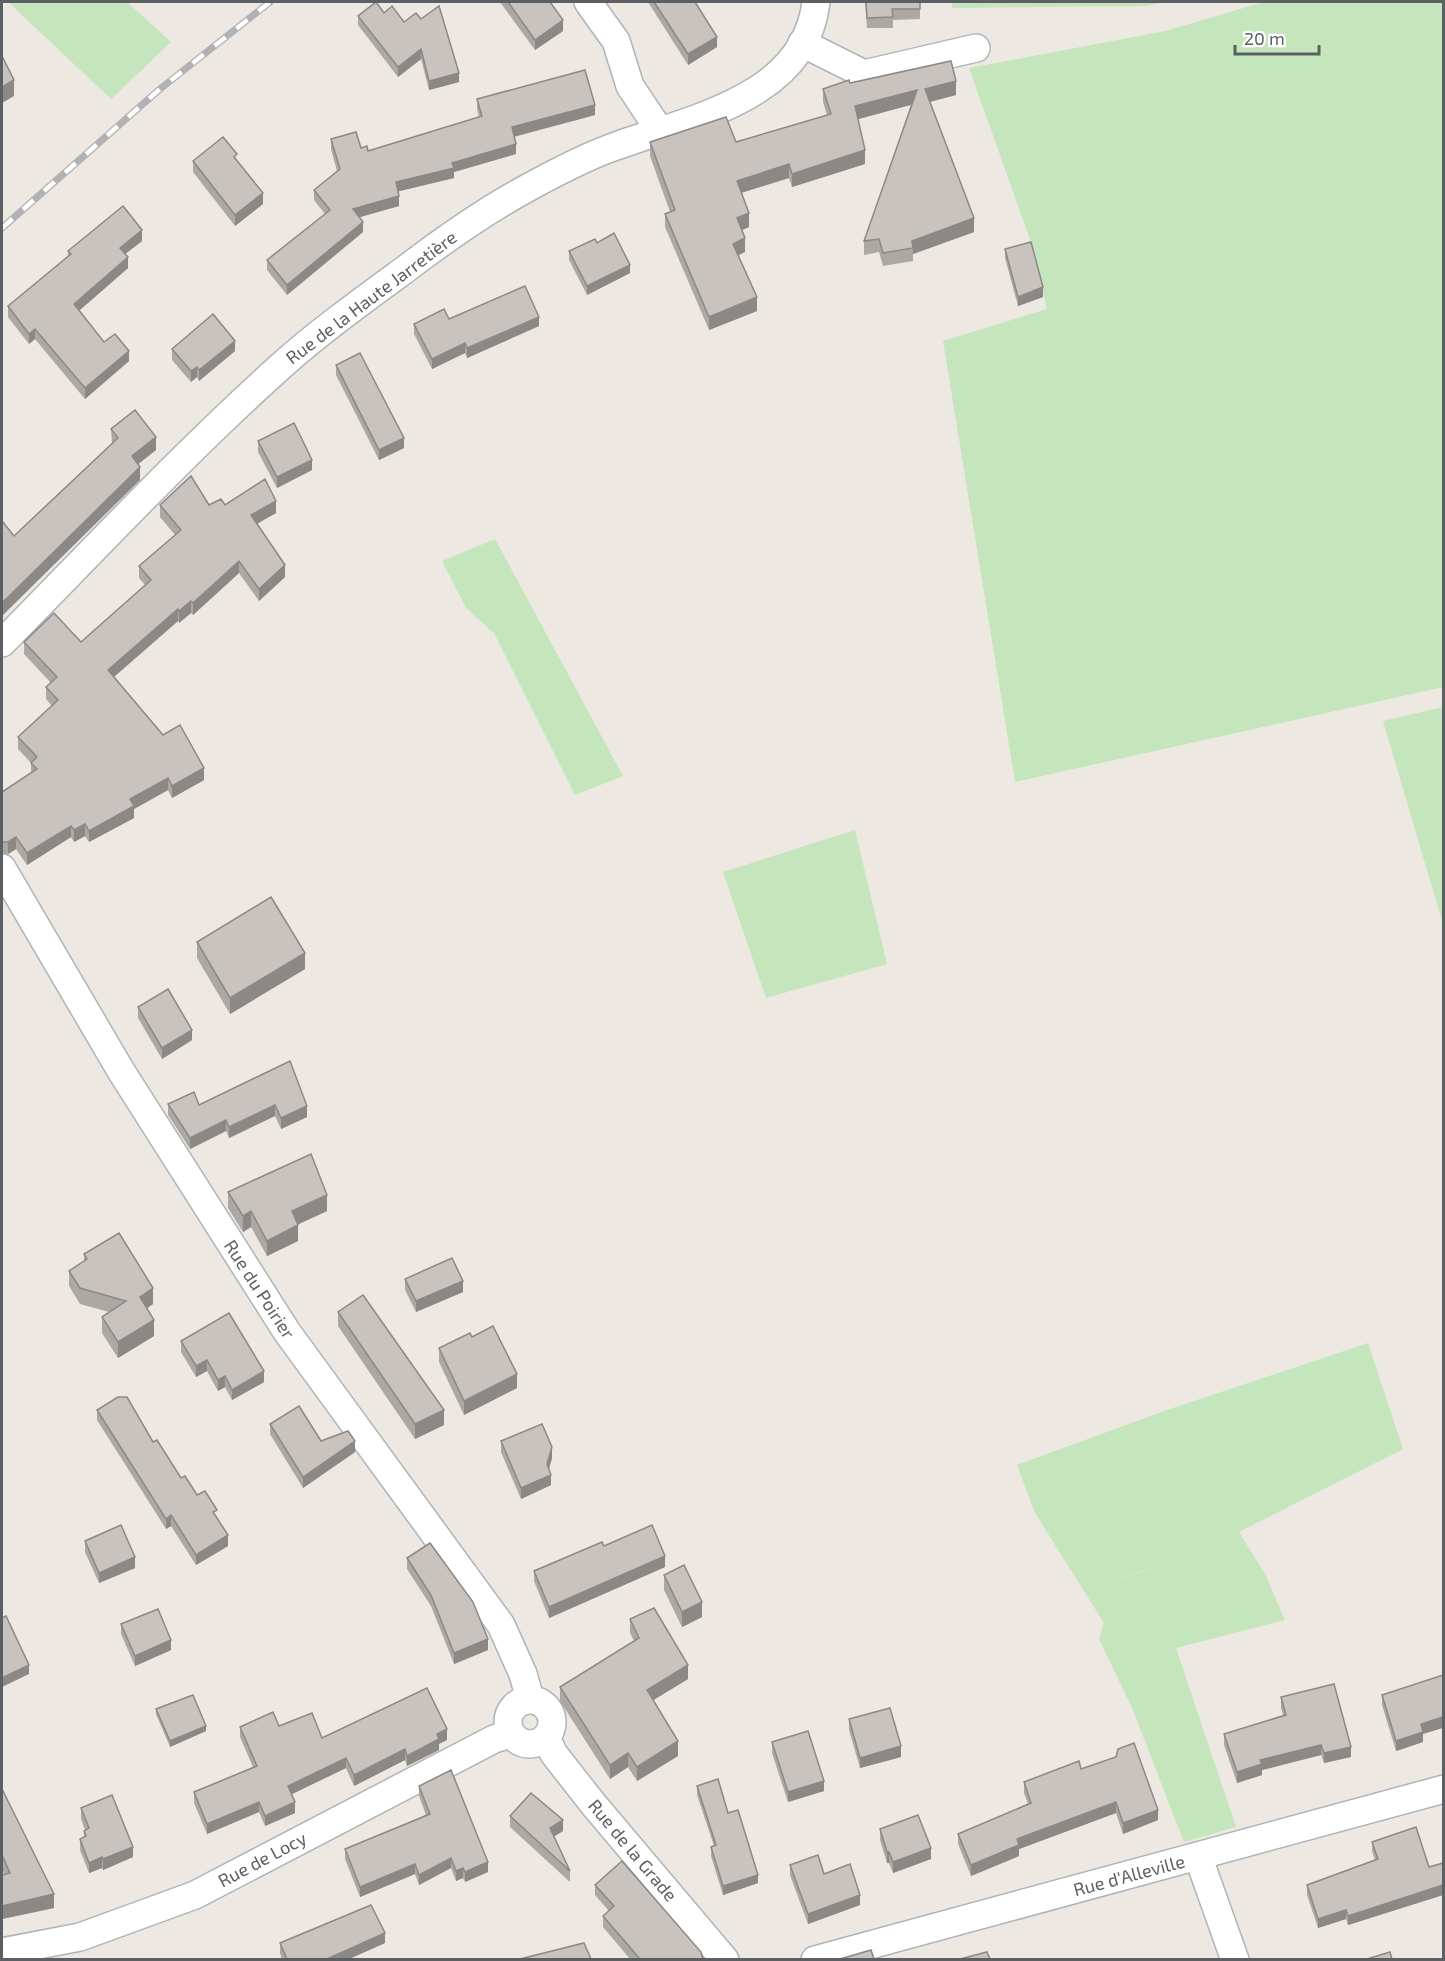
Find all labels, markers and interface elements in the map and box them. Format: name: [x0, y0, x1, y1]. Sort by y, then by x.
scale bar: [1235, 18, 1319, 56]
text: 20 m: [1244, 27, 1285, 49]
street label: Rue de la Haute Jarretière: [281, 226, 461, 368]
street label: Rue du Poirier: [220, 1235, 300, 1343]
street label: Rue de la Grade: [584, 1794, 682, 1906]
street label: Rue de Locy: [214, 1826, 310, 1891]
street label: Rue d'Alleville: [1071, 1850, 1187, 1900]

